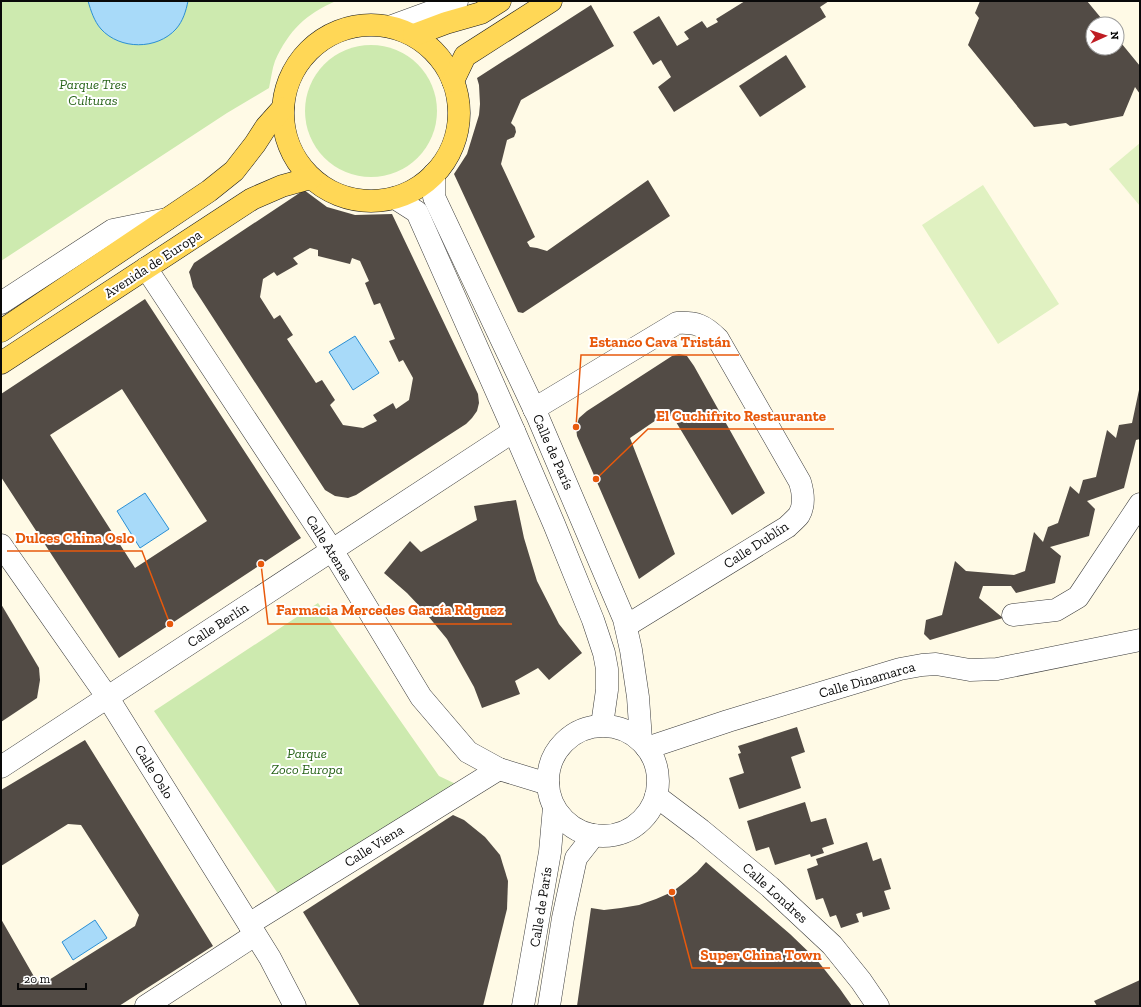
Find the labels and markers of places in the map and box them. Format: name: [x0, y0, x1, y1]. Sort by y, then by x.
callout: Estanco Cava Tristán: [581, 328, 739, 355]
callout: El Cuchifrito Restaurante: [648, 402, 834, 429]
callout: Dulces China Oslo: [7, 524, 142, 551]
callout: Farmacia Mercedes García Rdguez: [268, 597, 512, 624]
callout: Super China Town: [692, 941, 830, 968]

